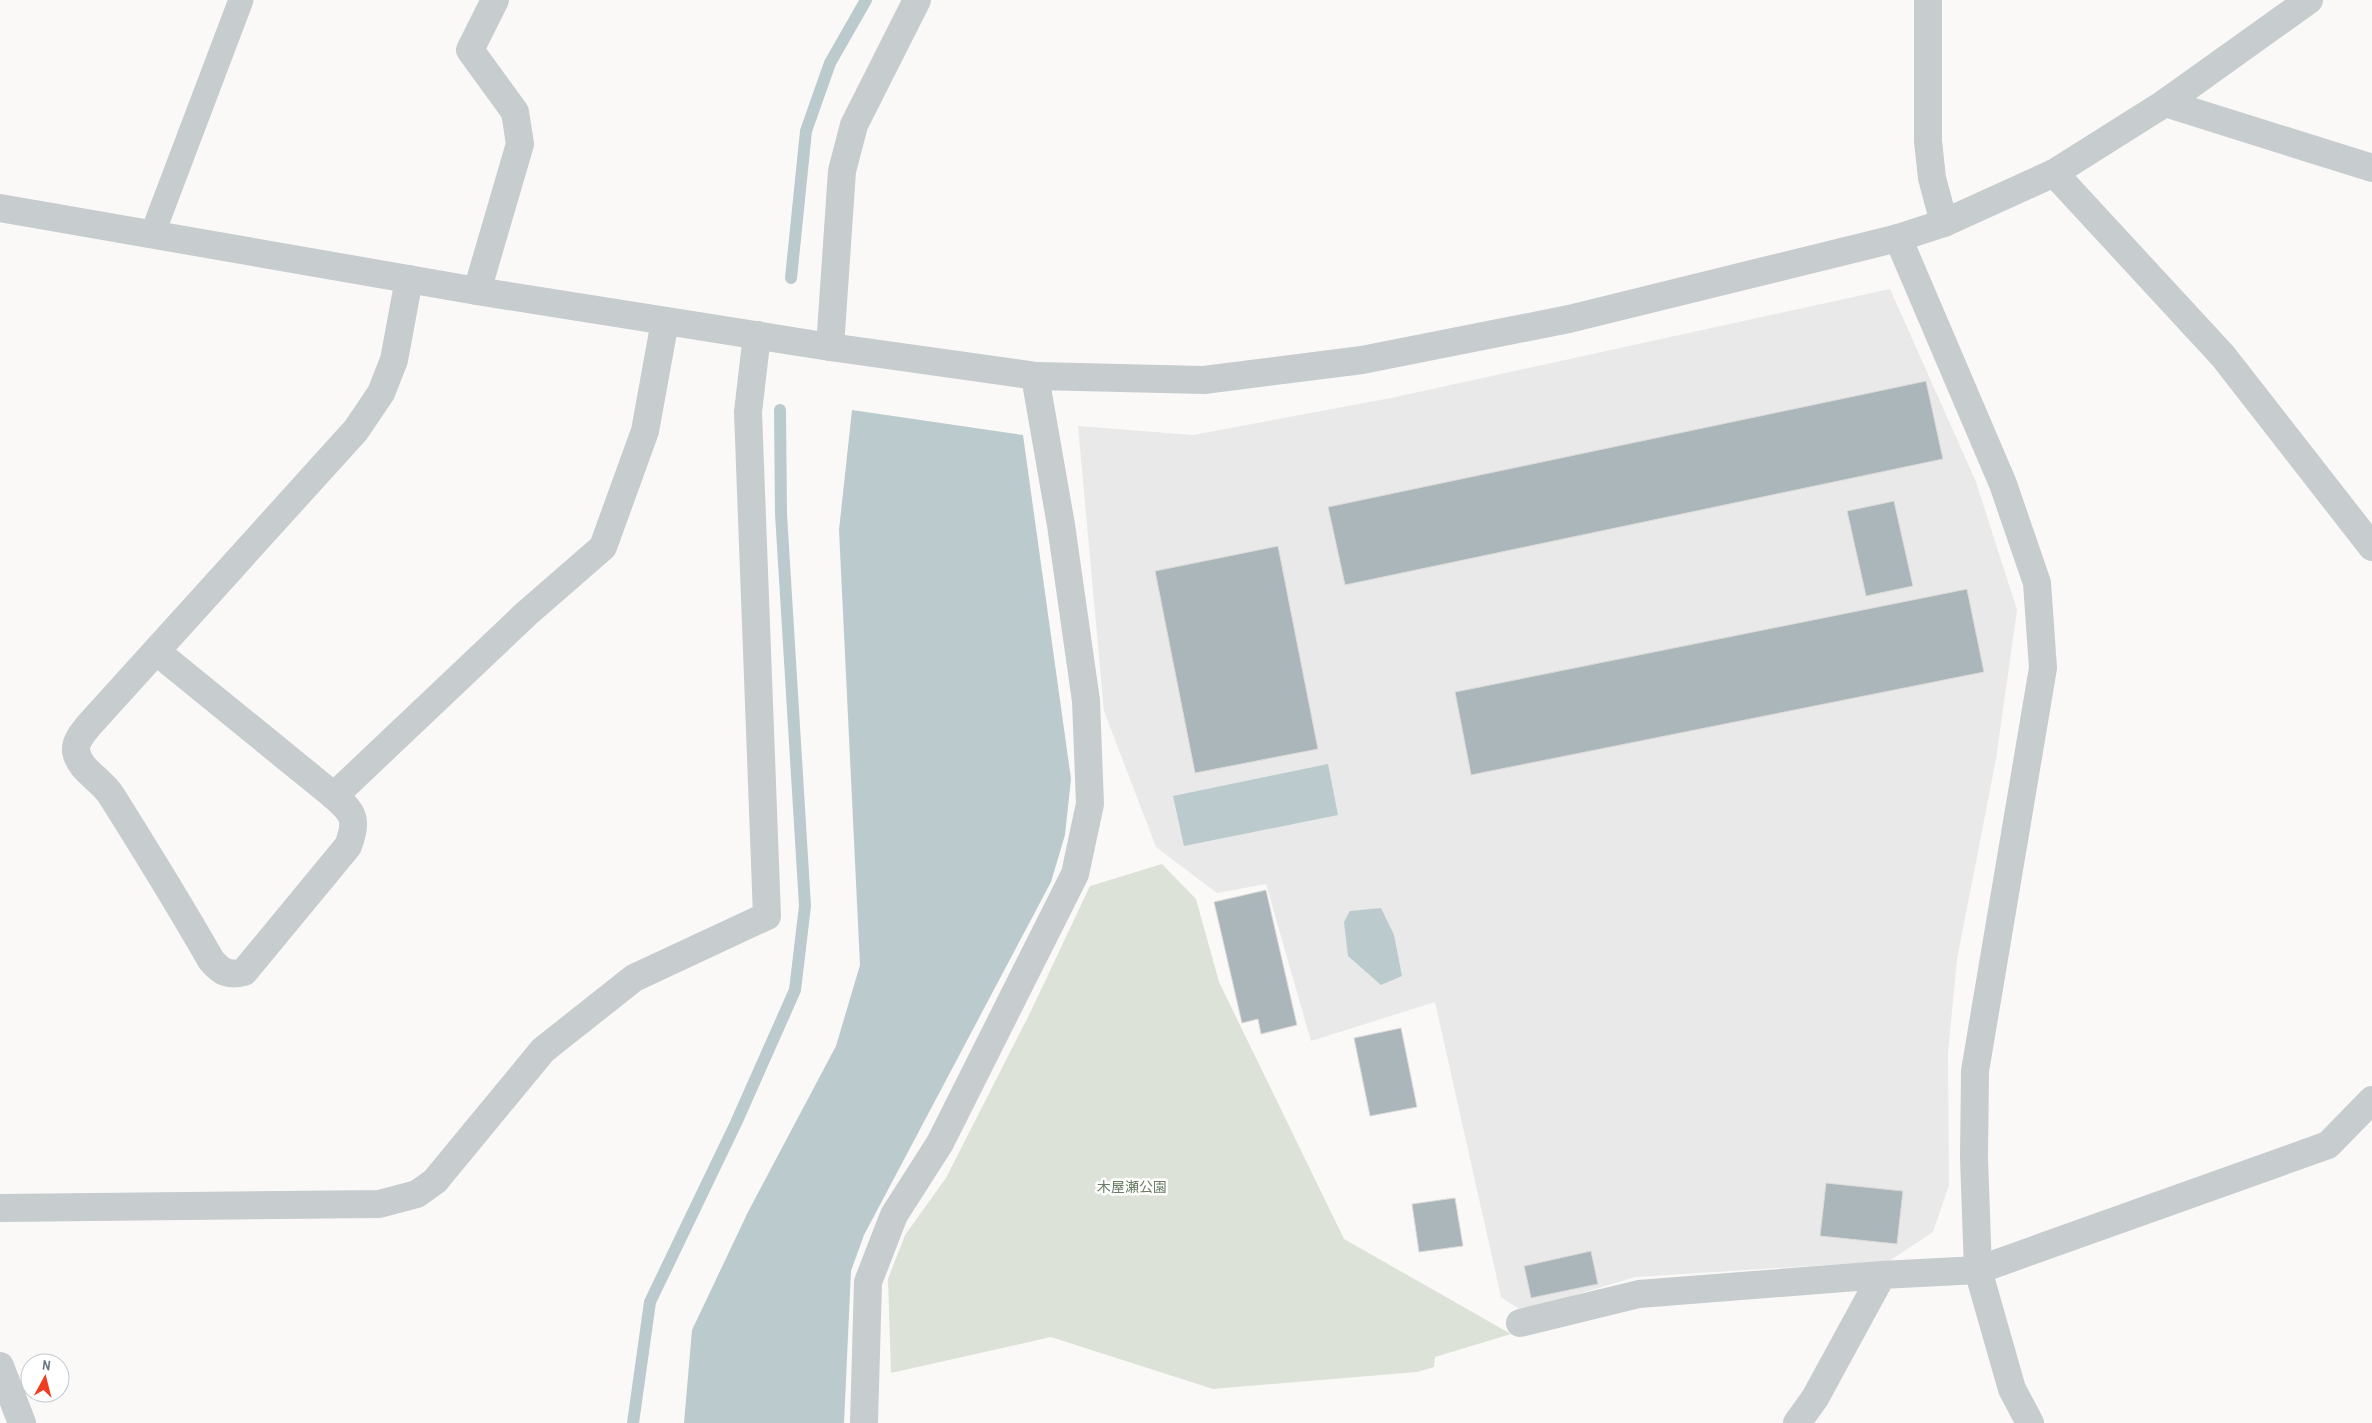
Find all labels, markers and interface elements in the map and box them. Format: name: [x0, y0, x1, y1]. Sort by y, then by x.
park label: 木屋瀬公園: [1097, 1178, 1167, 1196]
north arrow: [20, 1353, 70, 1403]
text: N: [41, 1356, 52, 1375]

